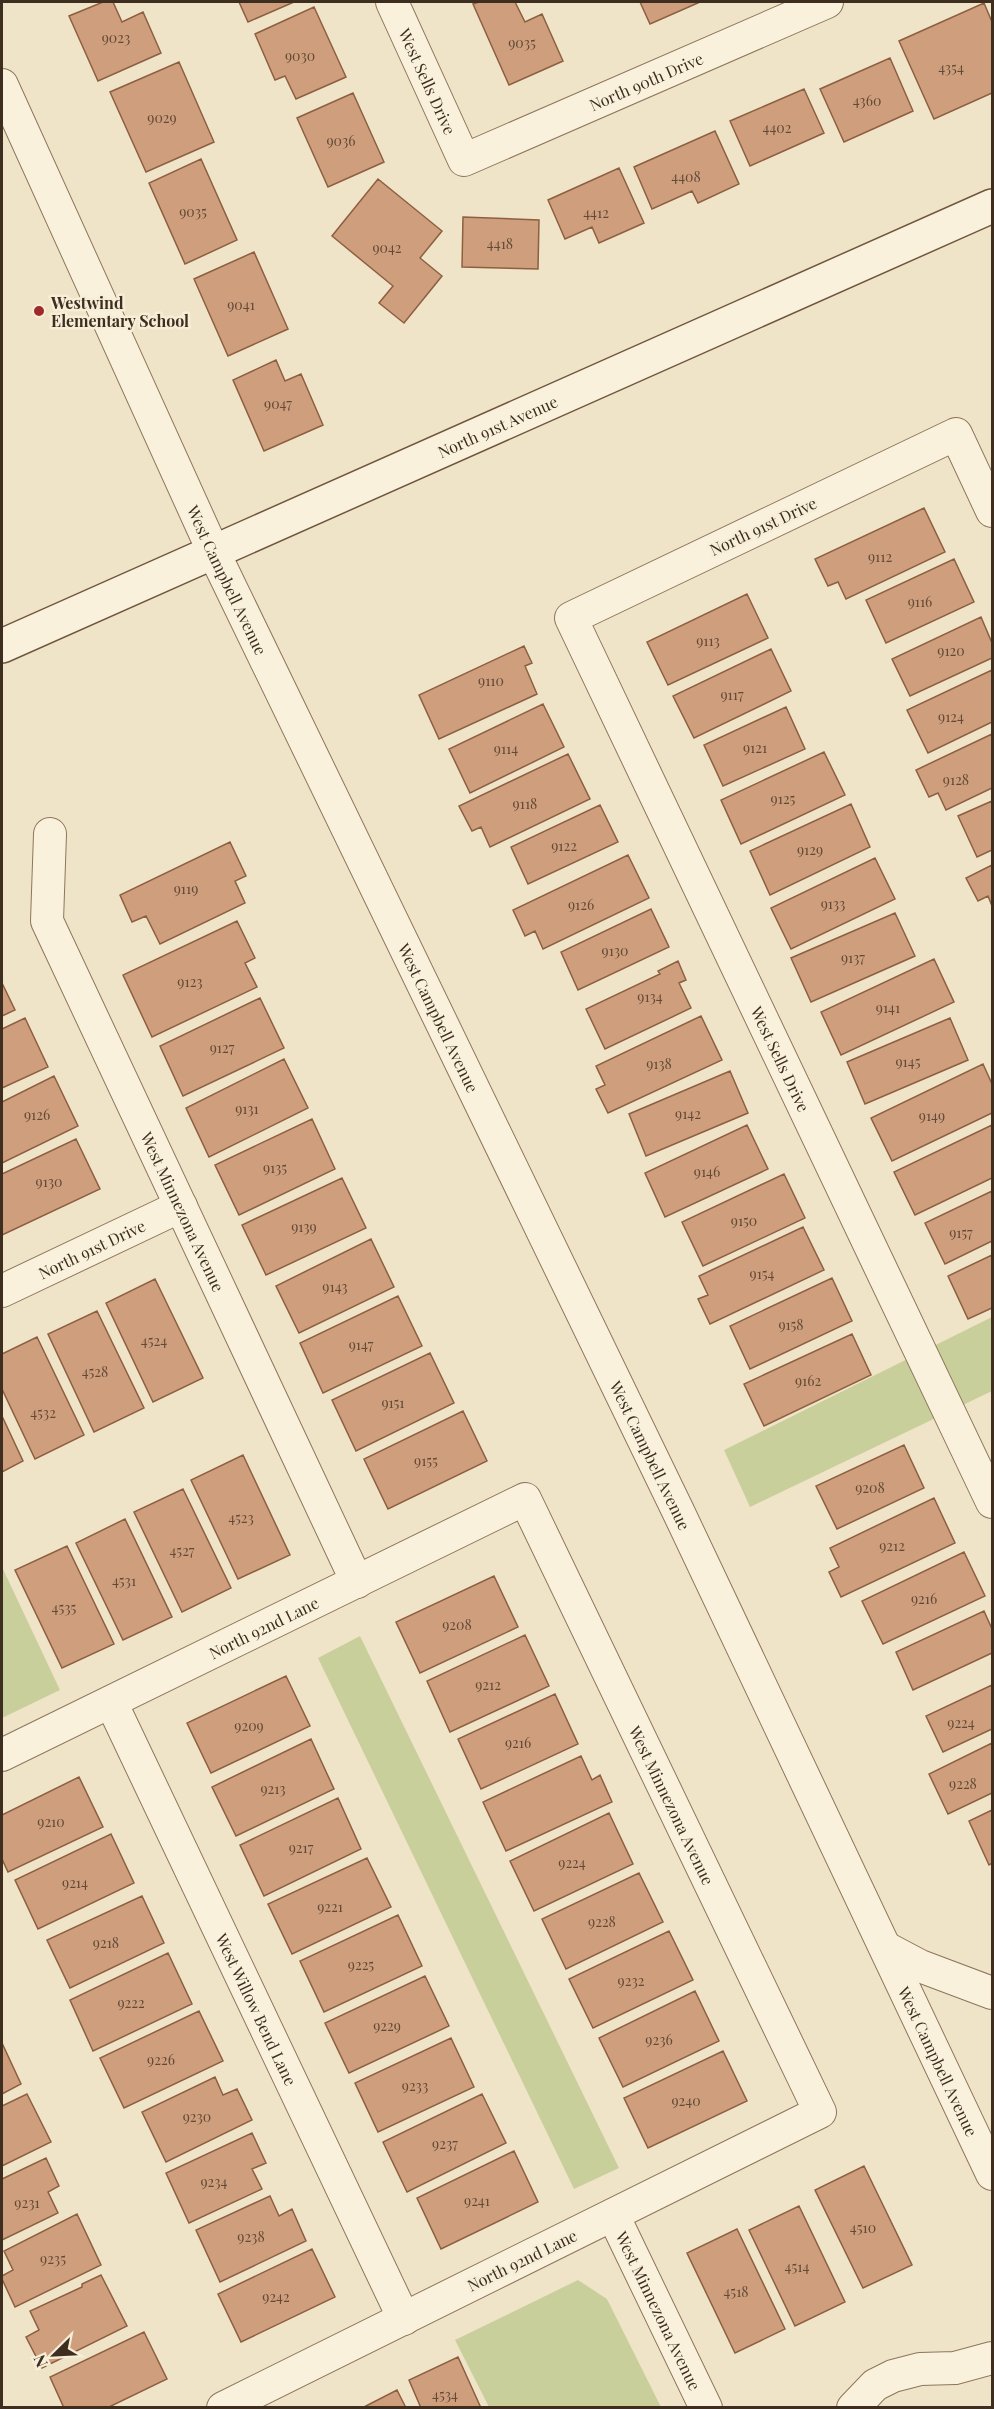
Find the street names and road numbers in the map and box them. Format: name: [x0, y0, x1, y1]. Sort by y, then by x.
street label: West Sells Drive: [394, 24, 461, 138]
street label: North 90th Drive: [586, 47, 706, 115]
street label: North 91st Avenue: [434, 390, 560, 462]
street label: North 91st Drive: [706, 492, 820, 560]
street label: West Campbell Avenue: [183, 501, 272, 658]
street label: West Campbell Avenue: [394, 939, 484, 1096]
street label: West Sells Drive: [746, 1002, 815, 1115]
street label: West Minnezona Avenue: [136, 1127, 230, 1295]
street label: North 91st Drive: [35, 1214, 148, 1283]
street label: West Campbell Avenue: [605, 1376, 696, 1533]
street label: North 92nd Lane: [205, 1591, 322, 1663]
street label: West Minnezona Avenue: [625, 1721, 719, 1888]
street label: West Willow Bend Lane: [211, 1929, 302, 2089]
street label: West Campbell Avenue: [894, 1982, 983, 2139]
street label: North 92nd Lane: [464, 2224, 580, 2296]
street label: West Minnezona Avenue: [611, 2227, 706, 2393]

